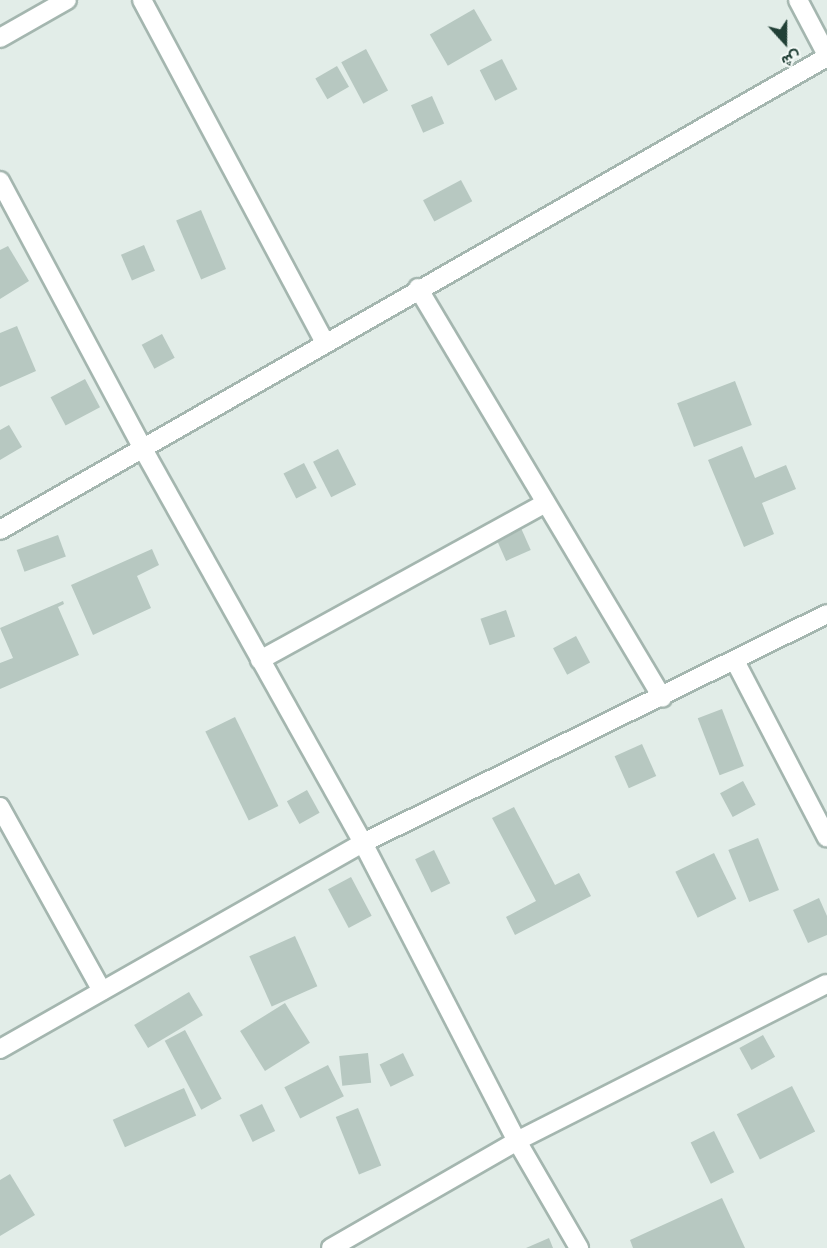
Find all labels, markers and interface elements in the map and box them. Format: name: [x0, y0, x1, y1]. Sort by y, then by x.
north arrow: [755, 12, 815, 72]
text: ش: [779, 47, 804, 72]

